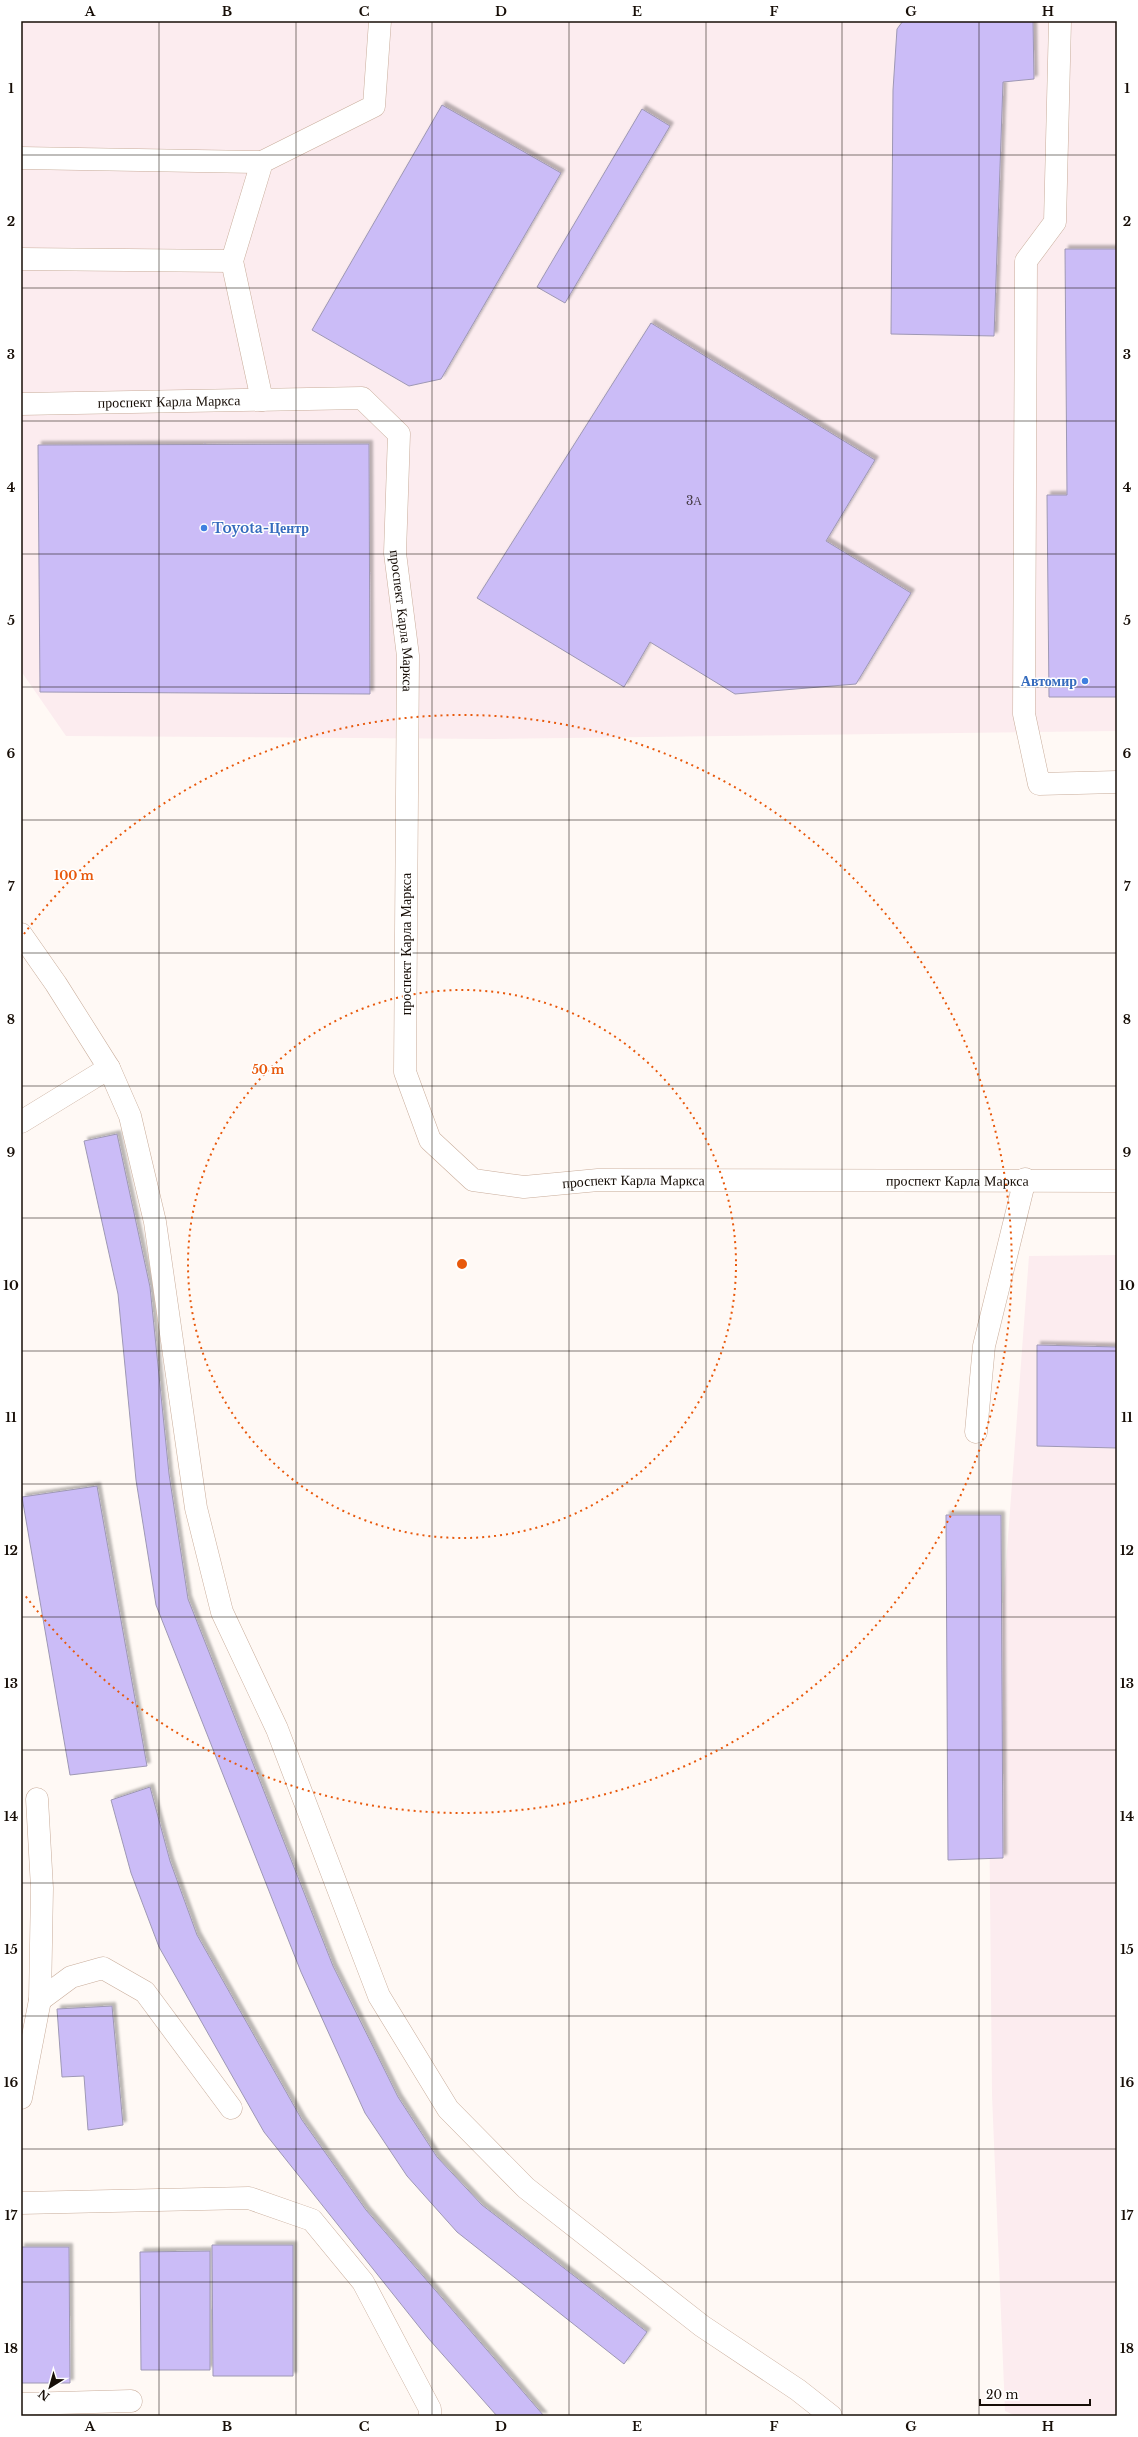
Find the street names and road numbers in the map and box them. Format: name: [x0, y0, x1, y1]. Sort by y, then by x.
street label: проспект Карла Маркса: [97, 391, 241, 412]
street label: проспект Карла Маркса: [386, 549, 417, 693]
street label: проспект Карла Маркса: [397, 872, 415, 1015]
street label: проспект Карла Маркса: [561, 1171, 706, 1192]
street label: проспект Карла Маркса: [886, 1172, 1030, 1190]

